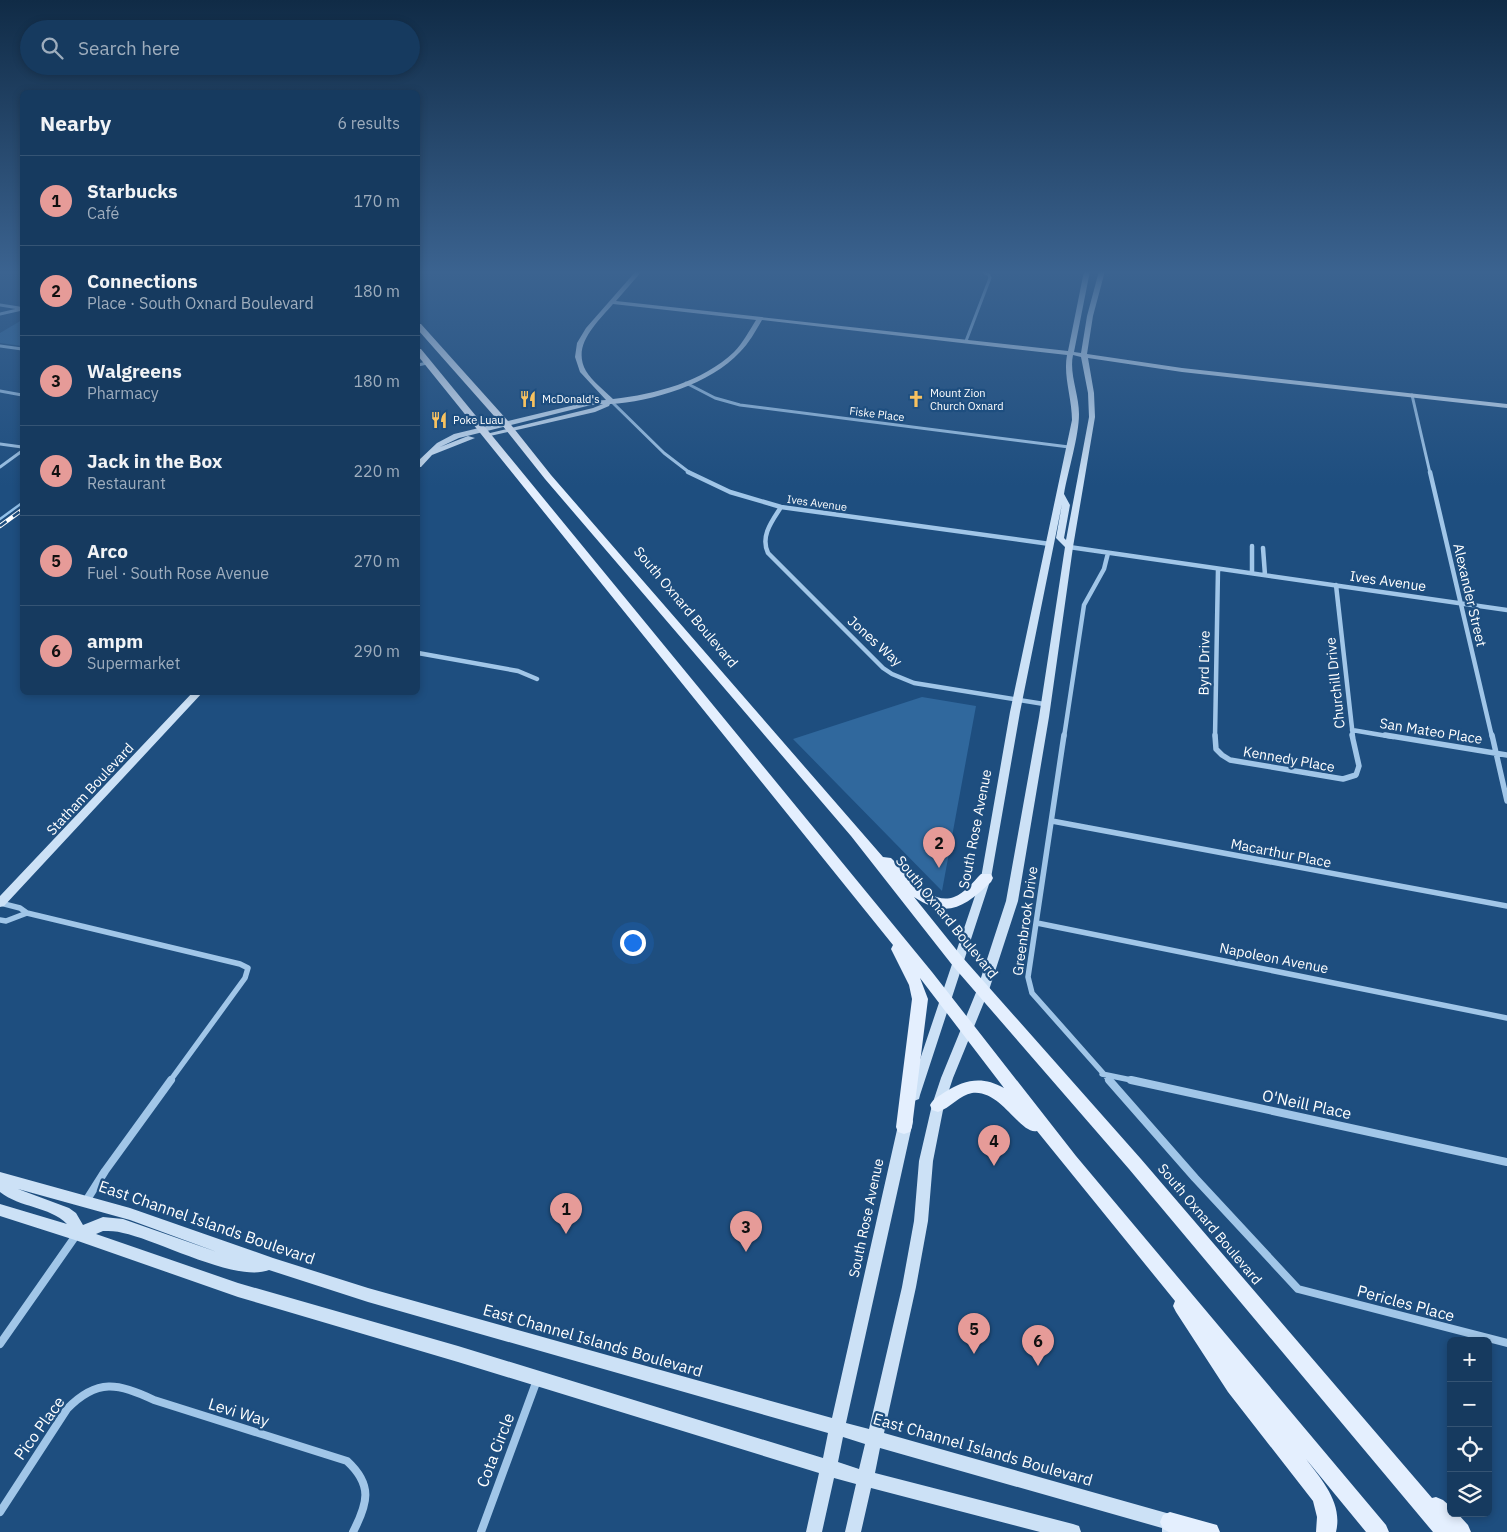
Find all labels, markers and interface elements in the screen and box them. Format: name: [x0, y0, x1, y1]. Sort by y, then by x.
search box: [20, 20, 420, 75]
icon: search: [38, 34, 66, 62]
text: Search here: [78, 36, 180, 60]
text: Nearby: [40, 109, 111, 137]
text: 6 results: [337, 113, 400, 133]
text: Starbucks: [87, 179, 178, 203]
text: 1: [51, 191, 61, 211]
text: 170 m: [353, 191, 400, 211]
text: Café: [87, 203, 119, 223]
text: Connections: [87, 269, 198, 293]
text: 2: [51, 281, 61, 301]
text: 180 m: [353, 281, 400, 301]
text: Place · South Oxnard Boulevard: [87, 293, 314, 313]
text: Walgreens: [87, 359, 182, 383]
text: 3: [51, 371, 61, 391]
text: 180 m: [353, 371, 400, 391]
text: Pharmacy: [87, 383, 159, 403]
place label: Mount Zion Church Oxnard: [930, 386, 1004, 413]
restaurant icon: McDonald's: [518, 389, 538, 409]
church icon: Mount Zion Church Oxnard: [906, 389, 926, 409]
place label: McDonald's: [542, 392, 600, 406]
street label: Fiske Place: [849, 404, 905, 424]
restaurant icon: Poke Luau: [429, 410, 449, 430]
place label: Poke Luau: [453, 413, 504, 427]
text: Jack in the Box: [87, 449, 222, 473]
text: 4: [51, 461, 61, 481]
text: 220 m: [353, 461, 400, 481]
text: Restaurant: [87, 473, 166, 493]
street label: Ives Avenue: [786, 492, 848, 514]
text: Arco: [87, 539, 128, 563]
street label: Alexander Street: [1449, 542, 1491, 648]
street label: South Oxnard Boulevard: [630, 543, 742, 671]
text: 5: [51, 551, 61, 571]
text: 270 m: [353, 551, 400, 571]
text: Fuel · South Rose Avenue: [87, 563, 269, 583]
street label: Ives Avenue: [1349, 567, 1428, 595]
street label: Jones Way: [844, 612, 906, 670]
text: ampm: [87, 629, 143, 653]
street label: Byrd Drive: [1194, 630, 1214, 696]
street label: Churchill Drive: [1321, 636, 1349, 729]
text: 6: [51, 641, 61, 661]
text: 290 m: [353, 641, 400, 661]
text: Supermarket: [87, 653, 180, 673]
street label: San Mateo Place: [1378, 714, 1484, 748]
street label: Statham Boulevard: [42, 739, 138, 839]
street label: Kennedy Place: [1242, 742, 1336, 776]
street label: South Rose Avenue: [955, 767, 995, 890]
pin: 2: [923, 827, 955, 868]
street label: Macarthur Place: [1229, 834, 1333, 872]
street label: South Oxnard Boulevard: [892, 852, 1002, 982]
street label: Greenbrook Drive: [1008, 865, 1042, 977]
your location: [620, 930, 646, 956]
street label: Napoleon Avenue: [1218, 939, 1330, 977]
street label: O'Neill Place: [1260, 1085, 1354, 1123]
pin: 4: [978, 1125, 1010, 1166]
street label: South Rose Avenue: [845, 1157, 887, 1279]
street label: South Oxnard Boulevard: [1154, 1160, 1266, 1288]
street label: East Channel Islands Boulevard: [96, 1176, 318, 1268]
pin: 1: [550, 1193, 582, 1234]
pin: 3: [730, 1211, 762, 1252]
street label: Pericles Place: [1355, 1280, 1457, 1326]
street label: East Channel Islands Boulevard: [481, 1299, 705, 1381]
pin: 5: [958, 1313, 990, 1354]
pin: 6: [1022, 1325, 1054, 1366]
map controls: [1447, 1337, 1492, 1517]
button: +: [1447, 1337, 1492, 1382]
button: −: [1447, 1382, 1492, 1427]
street label: Pico Place: [9, 1392, 69, 1464]
street label: Levi Way: [206, 1393, 272, 1431]
street label: East Channel Islands Boulevard: [871, 1408, 1095, 1490]
street label: Cota Circle: [472, 1410, 518, 1490]
button: locate: [1447, 1427, 1492, 1472]
button: layers: [1447, 1472, 1492, 1517]

